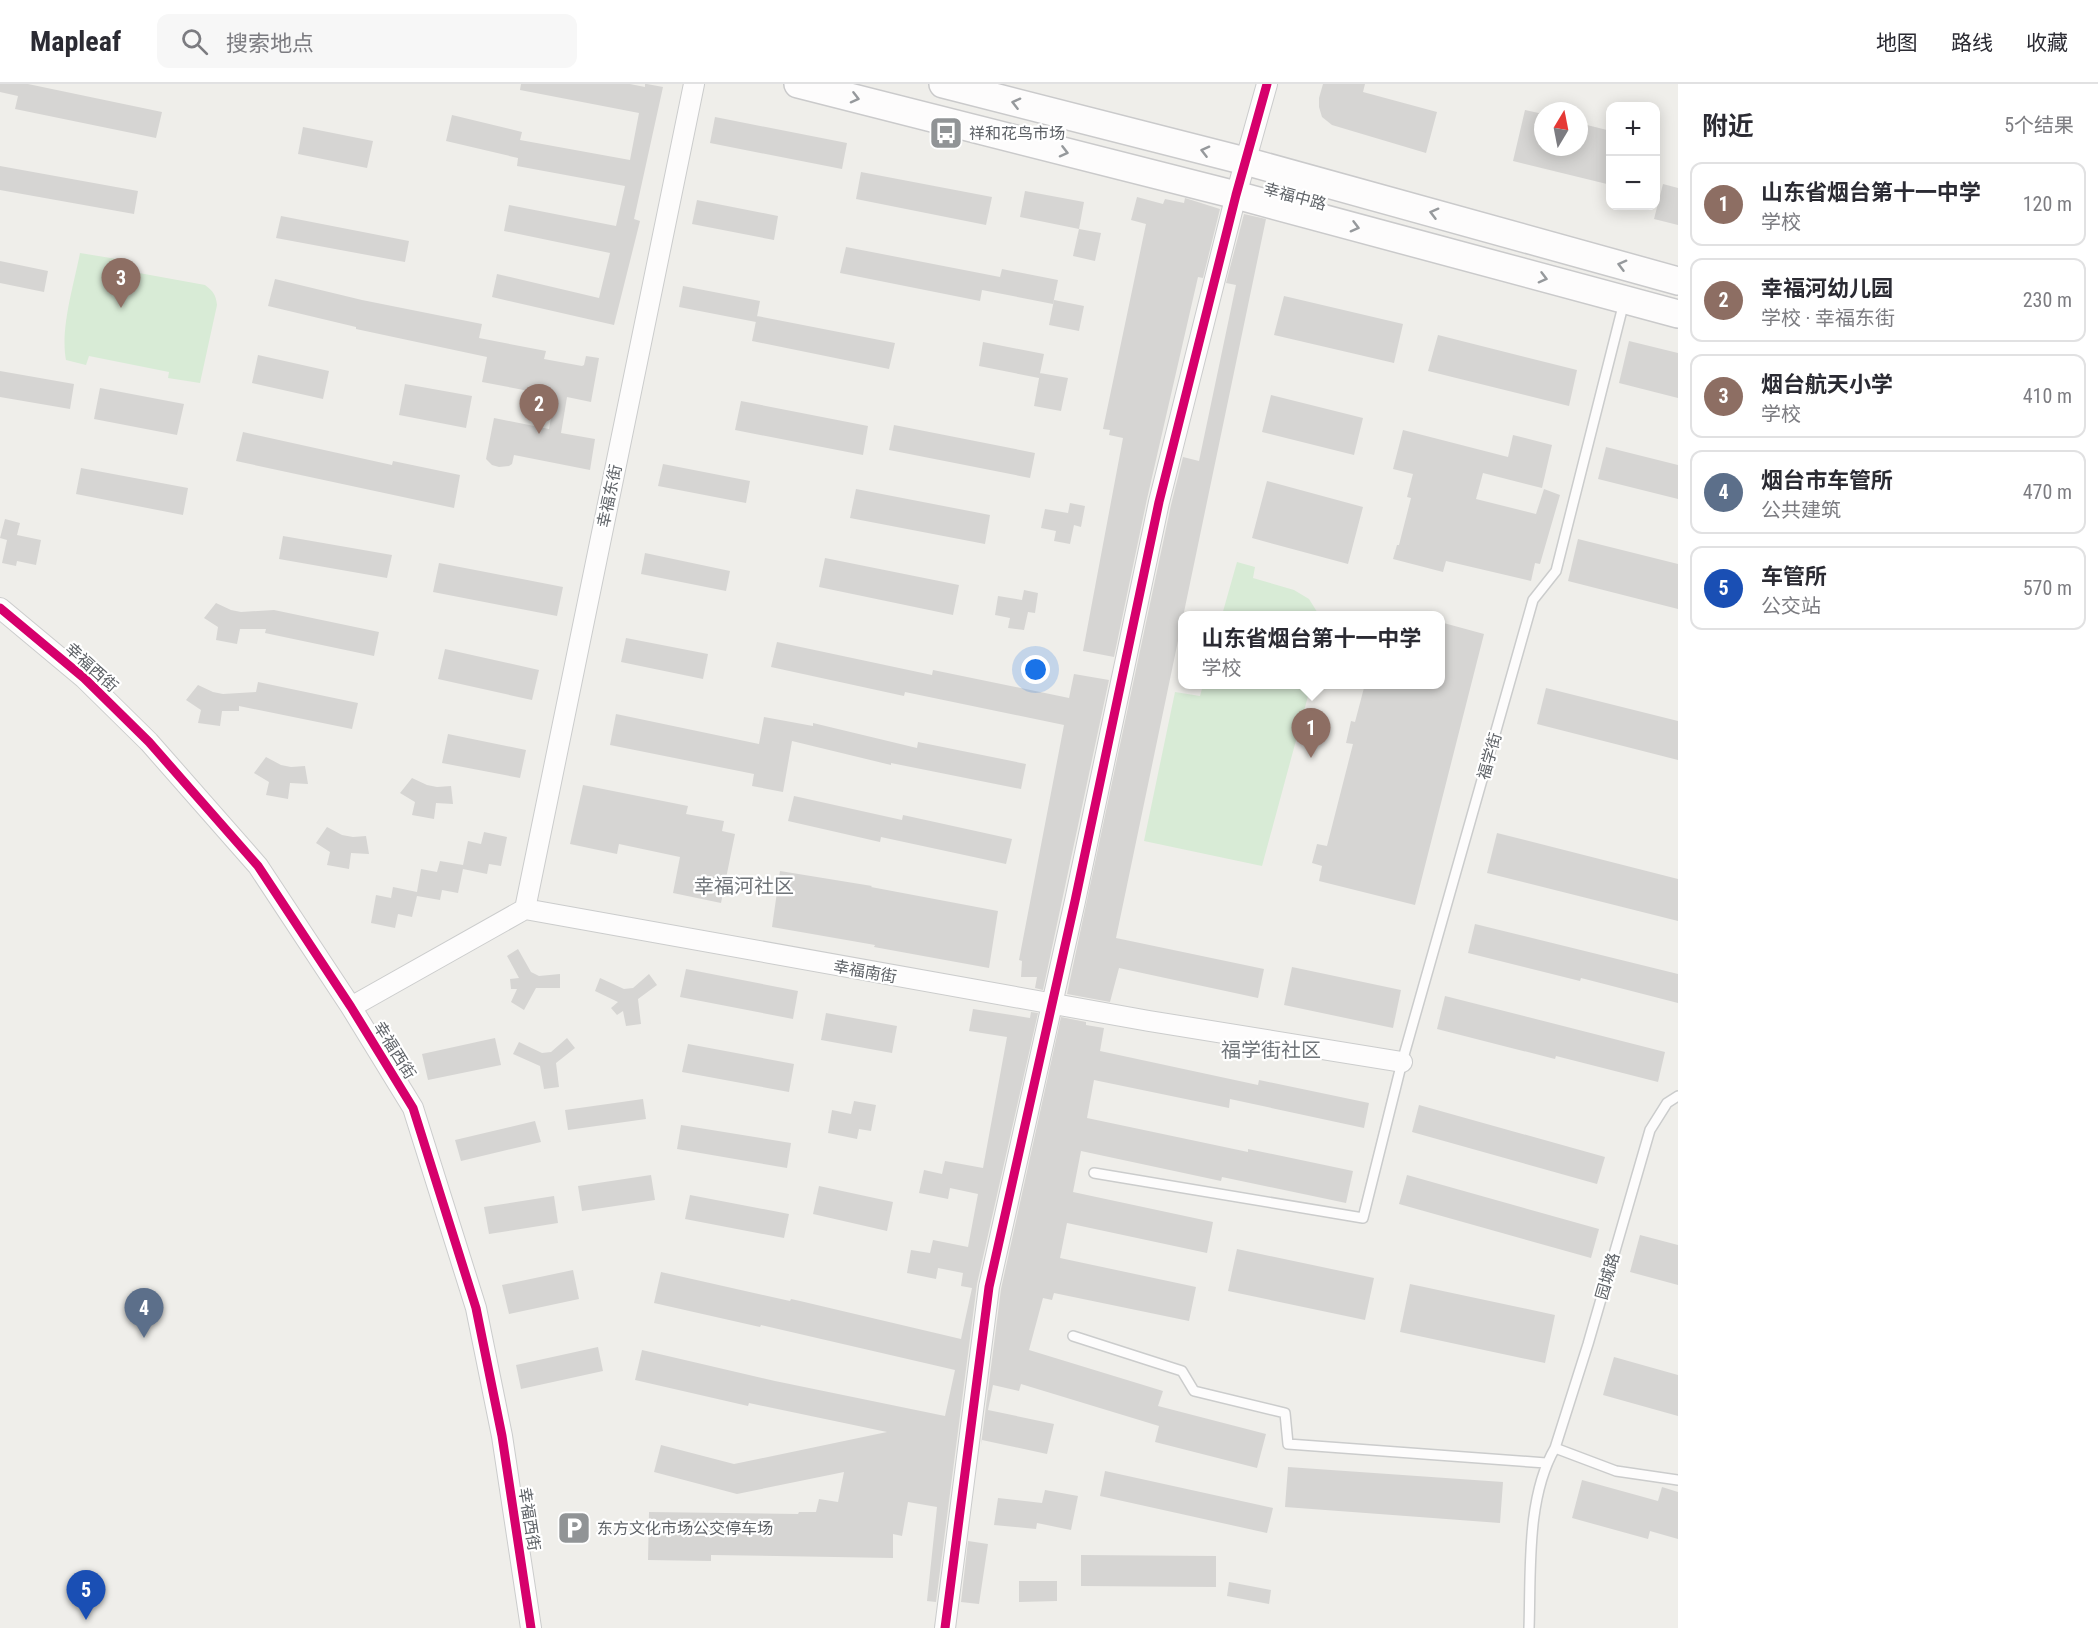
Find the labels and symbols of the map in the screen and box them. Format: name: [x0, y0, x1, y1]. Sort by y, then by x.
one-way arrow: [850, 91, 860, 104]
one-way arrow: [1011, 97, 1021, 110]
north arrow: [1534, 102, 1588, 156]
bus stop icon: 祥和花鸟市场: [928, 115, 964, 151]
place label: 祥和花鸟市场: [969, 124, 1065, 143]
one-way arrow: [1059, 144, 1069, 157]
one-way arrow: [1200, 146, 1211, 158]
street label: 幸福中路: [1261, 179, 1328, 214]
one-way arrow: [1429, 208, 1439, 221]
one-way arrow: [1349, 220, 1359, 232]
pin: 3: [102, 258, 140, 308]
one-way arrow: [1617, 260, 1627, 273]
one-way arrow: [1538, 270, 1548, 283]
pin: 2: [520, 384, 558, 434]
street label: 幸福东街: [594, 463, 625, 529]
street label: 幸福西街: [62, 639, 122, 696]
your location: [1021, 655, 1050, 684]
pin: 1: [1292, 708, 1330, 758]
street label: 福学街: [1474, 730, 1505, 782]
district label: 幸福河社区: [694, 874, 794, 898]
street label: 幸福南街: [832, 957, 898, 986]
street label: 幸福西街: [370, 1018, 420, 1082]
district label: 福学街社区: [1221, 1038, 1321, 1062]
street label: 园城路: [1592, 1250, 1623, 1302]
pin: 4: [124, 1288, 164, 1338]
street label: 幸福西街: [515, 1486, 544, 1552]
parking icon: 东方文化市场公交停车场: [556, 1510, 592, 1546]
place label: 东方文化市场公交停车场: [597, 1519, 773, 1538]
pin: 5: [66, 1570, 106, 1620]

